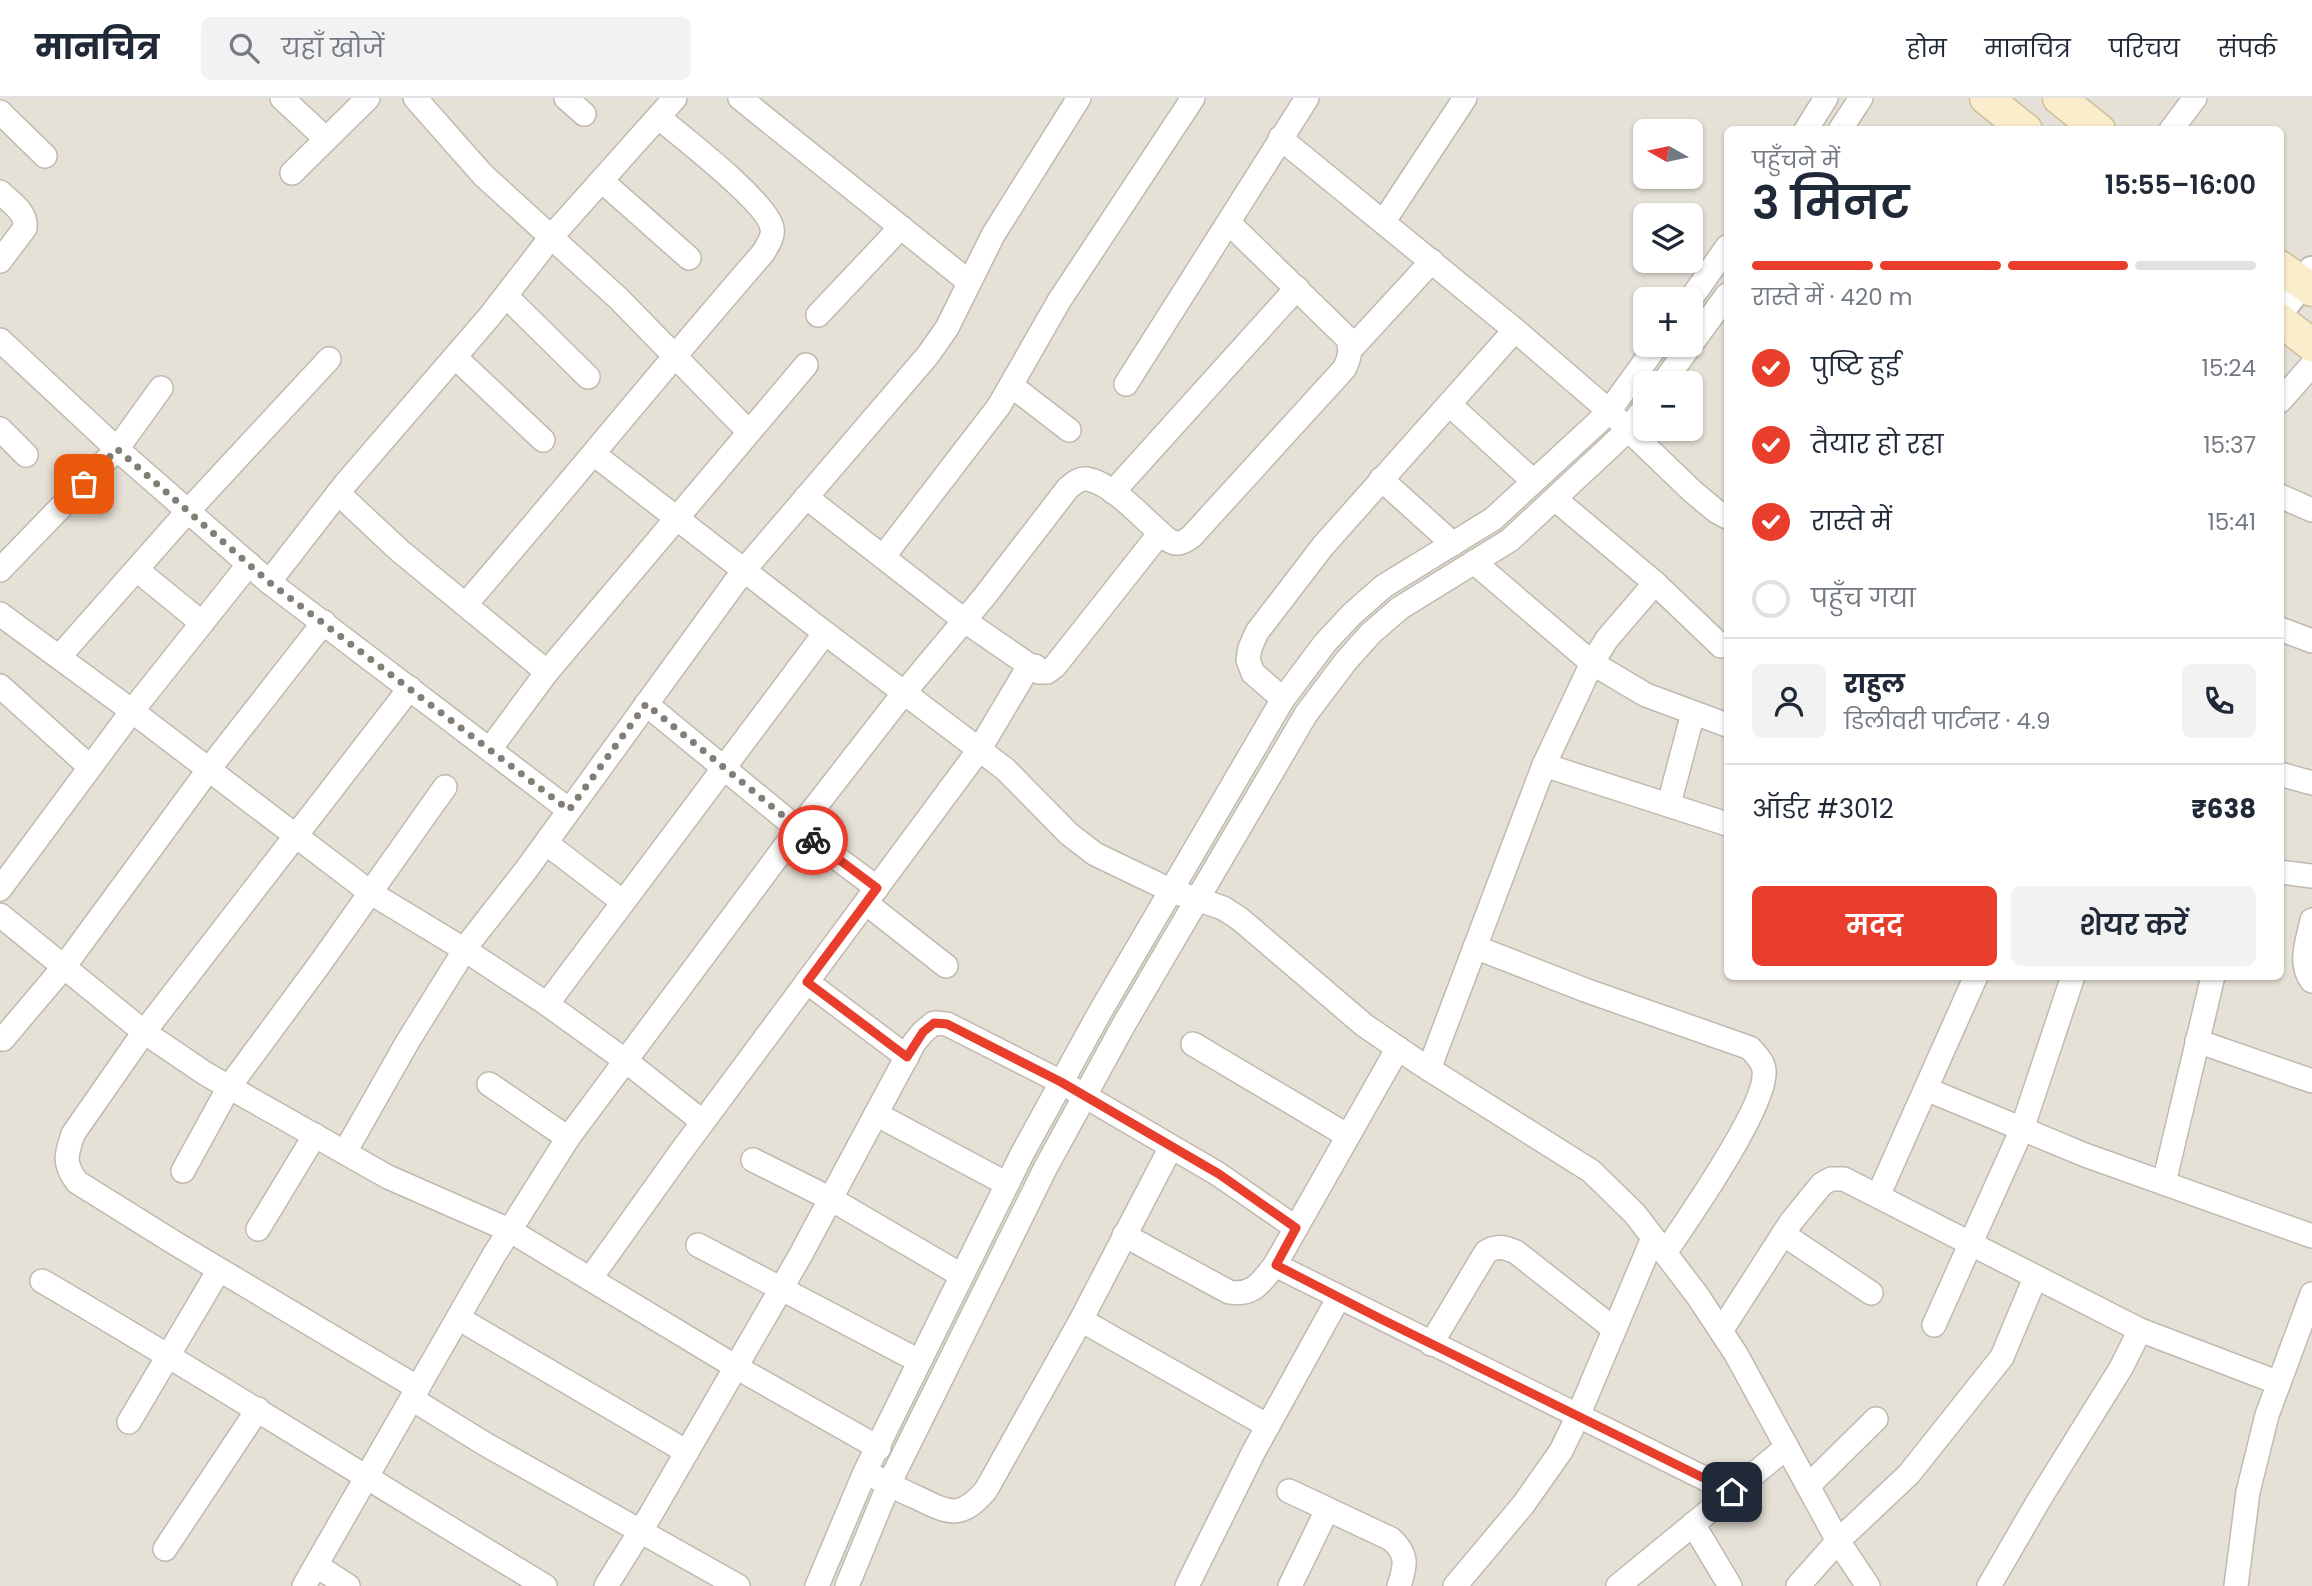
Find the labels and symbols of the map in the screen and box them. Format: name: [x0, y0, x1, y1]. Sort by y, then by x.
north arrow: [1633, 119, 1703, 189]
pin: [54, 454, 114, 514]
courier: [778, 805, 848, 875]
pin: [1702, 1462, 1762, 1522]

